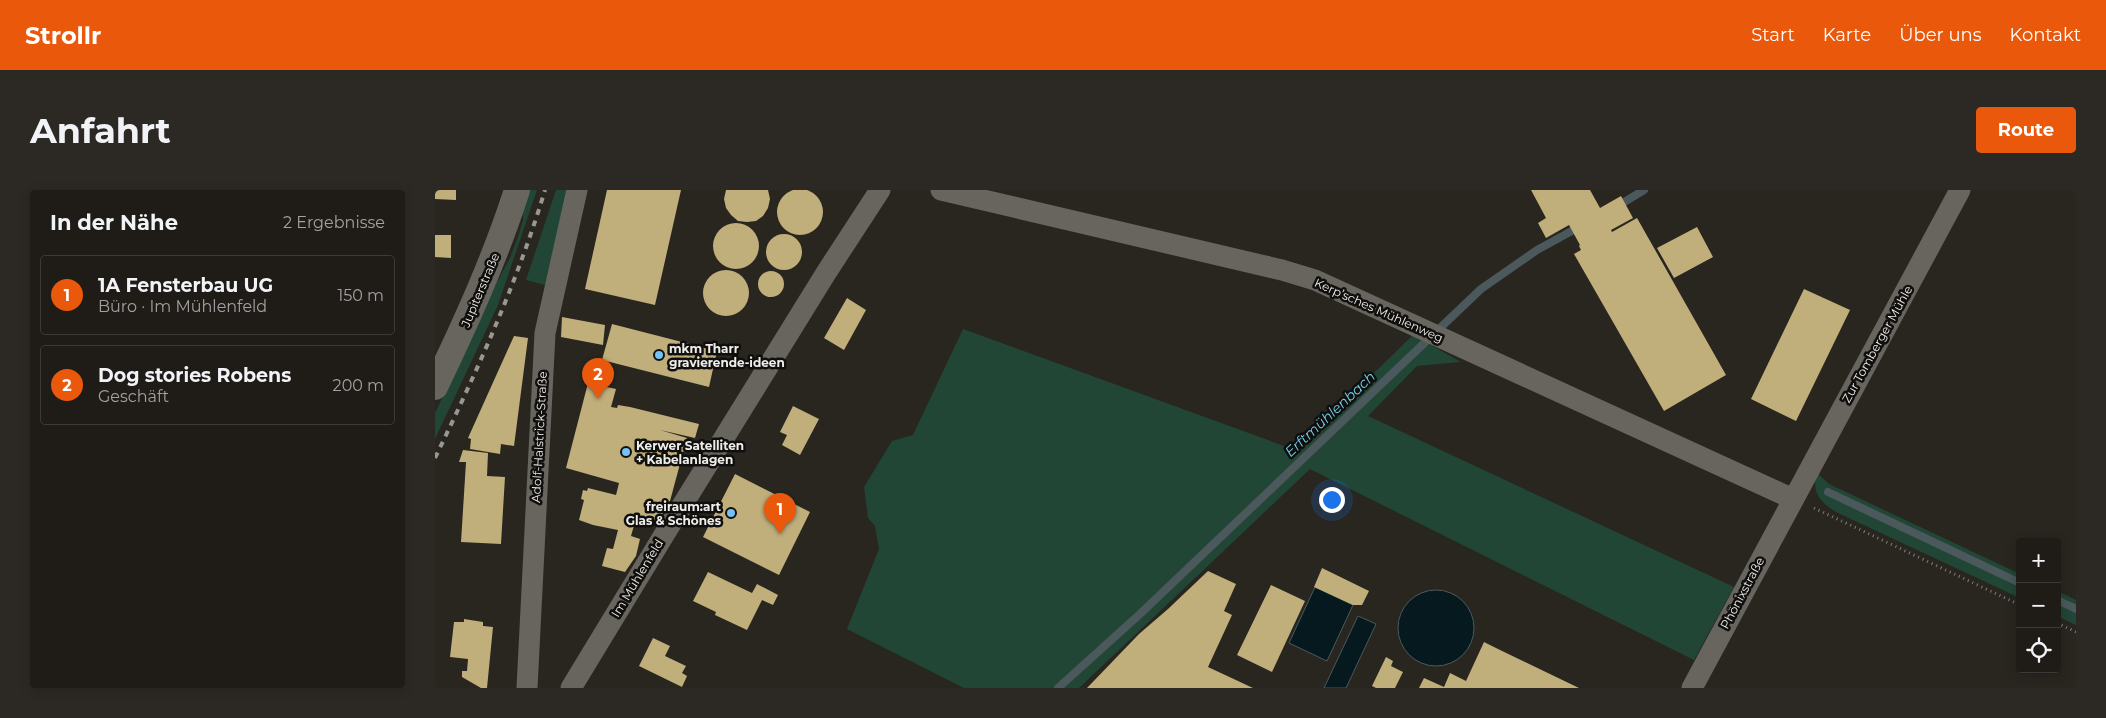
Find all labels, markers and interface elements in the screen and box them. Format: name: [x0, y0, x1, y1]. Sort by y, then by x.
text: Strollr: [25, 21, 101, 50]
text: Start: [1751, 24, 1795, 46]
text: Karte: [1823, 24, 1871, 46]
text: Über uns: [1899, 24, 1982, 46]
text: Kontakt: [2010, 24, 2081, 46]
button: Route: [1976, 107, 2076, 153]
text: Anfahrt: [30, 109, 171, 152]
text: In der Nähe: [50, 210, 178, 235]
text: 2 Ergebnisse: [283, 213, 385, 232]
street label: Jupiterstraße: [457, 251, 502, 330]
text: 1A Fensterbau UG: [98, 274, 273, 297]
street label: Kerp’sches Mühlenweg: [1312, 275, 1446, 345]
street label: Zur Tomberger Mühle: [1838, 283, 1916, 405]
text: 1: [64, 286, 70, 305]
text: 150 m: [337, 286, 384, 305]
text: Büro · Im Mühlenfeld: [98, 297, 267, 316]
place label: mkm Tharr gravierende-ideen: [669, 341, 785, 370]
marker: mkm Tharr gravierende-ideen: [653, 349, 665, 361]
pin: 2: [582, 358, 614, 399]
text: Dog stories Robens: [98, 364, 291, 387]
water label: Erftmühlenbach: [1281, 367, 1379, 461]
street label: Adolf-Halstrick-Straße: [528, 371, 550, 503]
text: 2: [62, 376, 72, 395]
text: 200 m: [333, 376, 384, 395]
text: Geschäft: [98, 387, 169, 406]
place label: Kerwer Satelliten + Kabelanlagen: [636, 438, 744, 467]
marker: Kerwer Satelliten + Kabelanlagen: [620, 446, 632, 458]
your location: [1319, 487, 1345, 513]
pin: 1: [764, 493, 796, 534]
place label: freiraum:art Glas & Schönes: [626, 499, 722, 528]
marker: freiraum:art Glas & Schönes: [725, 507, 737, 519]
street label: Im Mühlenfeld: [608, 536, 666, 620]
map controls: [2016, 538, 2061, 673]
button: +: [2016, 538, 2061, 583]
street label: Phönixstraße: [1717, 554, 1767, 632]
button: −: [2016, 583, 2061, 628]
button: locate: [2016, 628, 2061, 673]

